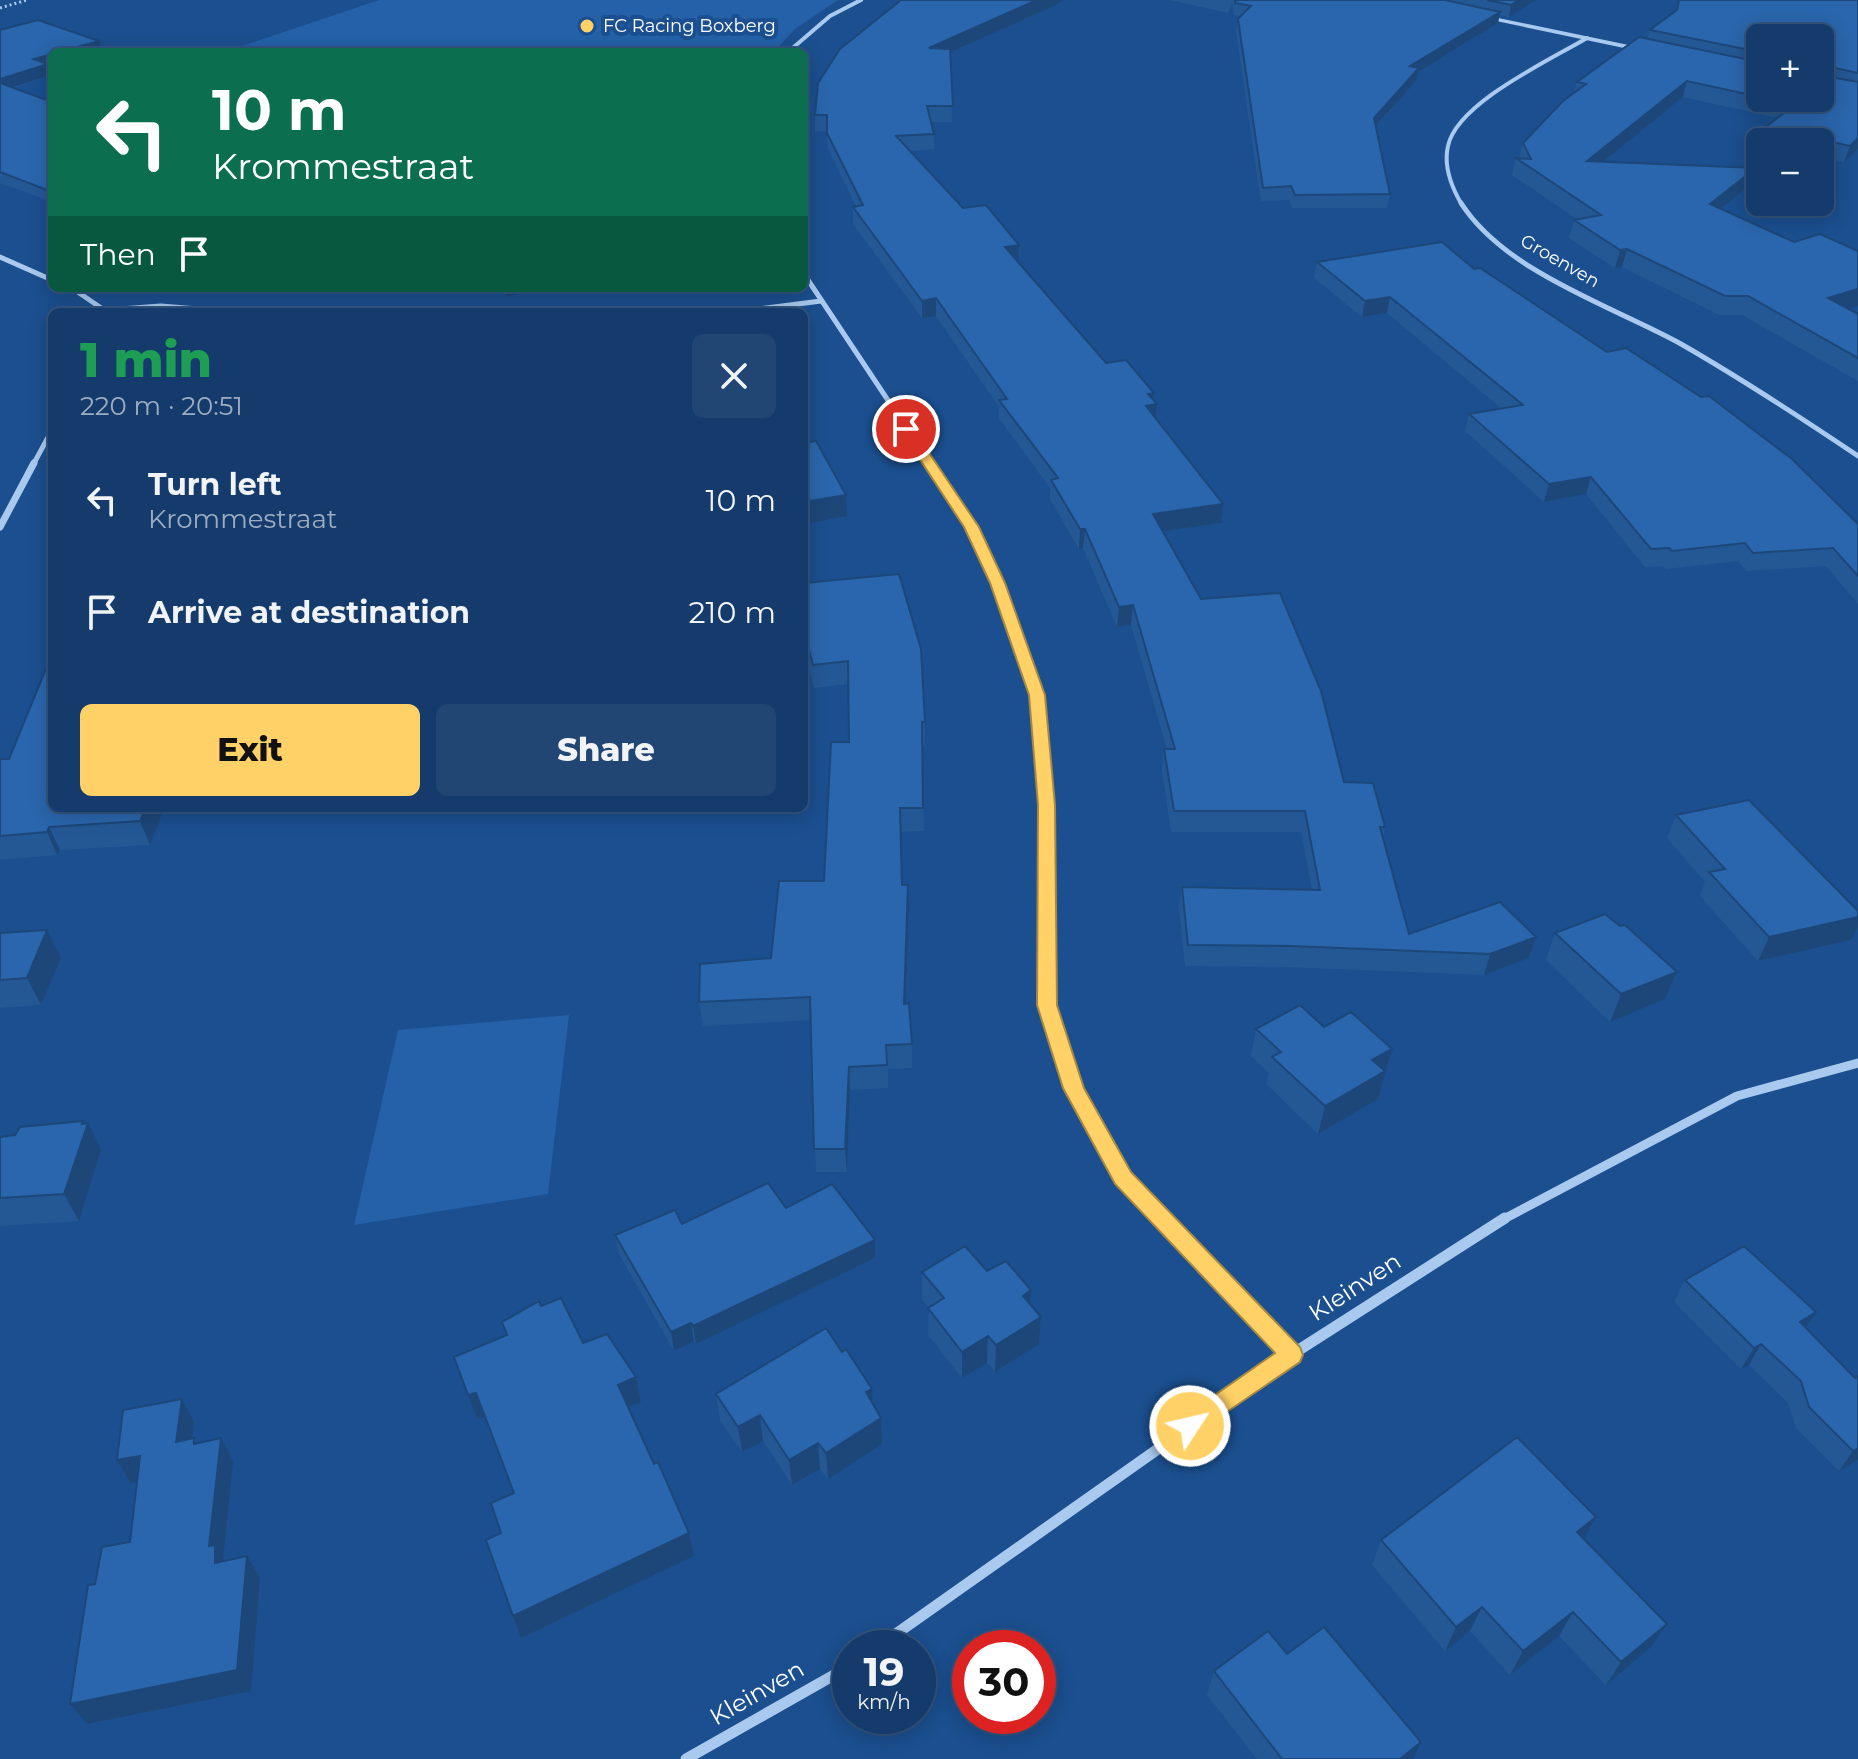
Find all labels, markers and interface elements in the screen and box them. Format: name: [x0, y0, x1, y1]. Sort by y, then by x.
place label: FC Racing Boxberg: [603, 15, 776, 37]
marker: FC Racing Boxberg: [578, 17, 596, 35]
map controls: [1746, 24, 1834, 216]
button: +: [1746, 24, 1834, 112]
text: 10 m: [212, 76, 347, 144]
icon: left: [80, 80, 184, 184]
button: −: [1746, 128, 1834, 216]
text: Krommestraat: [212, 144, 474, 188]
street label: Groenven: [1517, 230, 1603, 292]
icon: arrive: [172, 232, 216, 276]
text: Then: [80, 236, 156, 273]
text: 1 min: [80, 331, 212, 389]
button: close: [692, 334, 776, 418]
text: 220 m · 20:51: [80, 390, 243, 422]
pin: [872, 395, 940, 463]
icon: arrive: [884, 407, 928, 451]
text: Turn left: [148, 466, 281, 503]
icon: left: [80, 478, 124, 522]
text: 10 m: [706, 482, 776, 519]
text: Krommestraat: [148, 503, 337, 535]
icon: arrive: [80, 590, 124, 634]
text: Arrive at destination: [148, 594, 470, 631]
text: 210 m: [689, 594, 776, 631]
button: Exit: [80, 704, 420, 796]
button: Share: [436, 704, 776, 796]
street label: Kleinven: [1303, 1246, 1406, 1327]
position arrow: [1148, 1384, 1232, 1468]
speed limit sign: 30: [952, 1630, 1056, 1734]
text: 19: [863, 1647, 905, 1696]
street label: Kleinven: [705, 1654, 809, 1731]
text: km/h: [857, 1690, 911, 1714]

